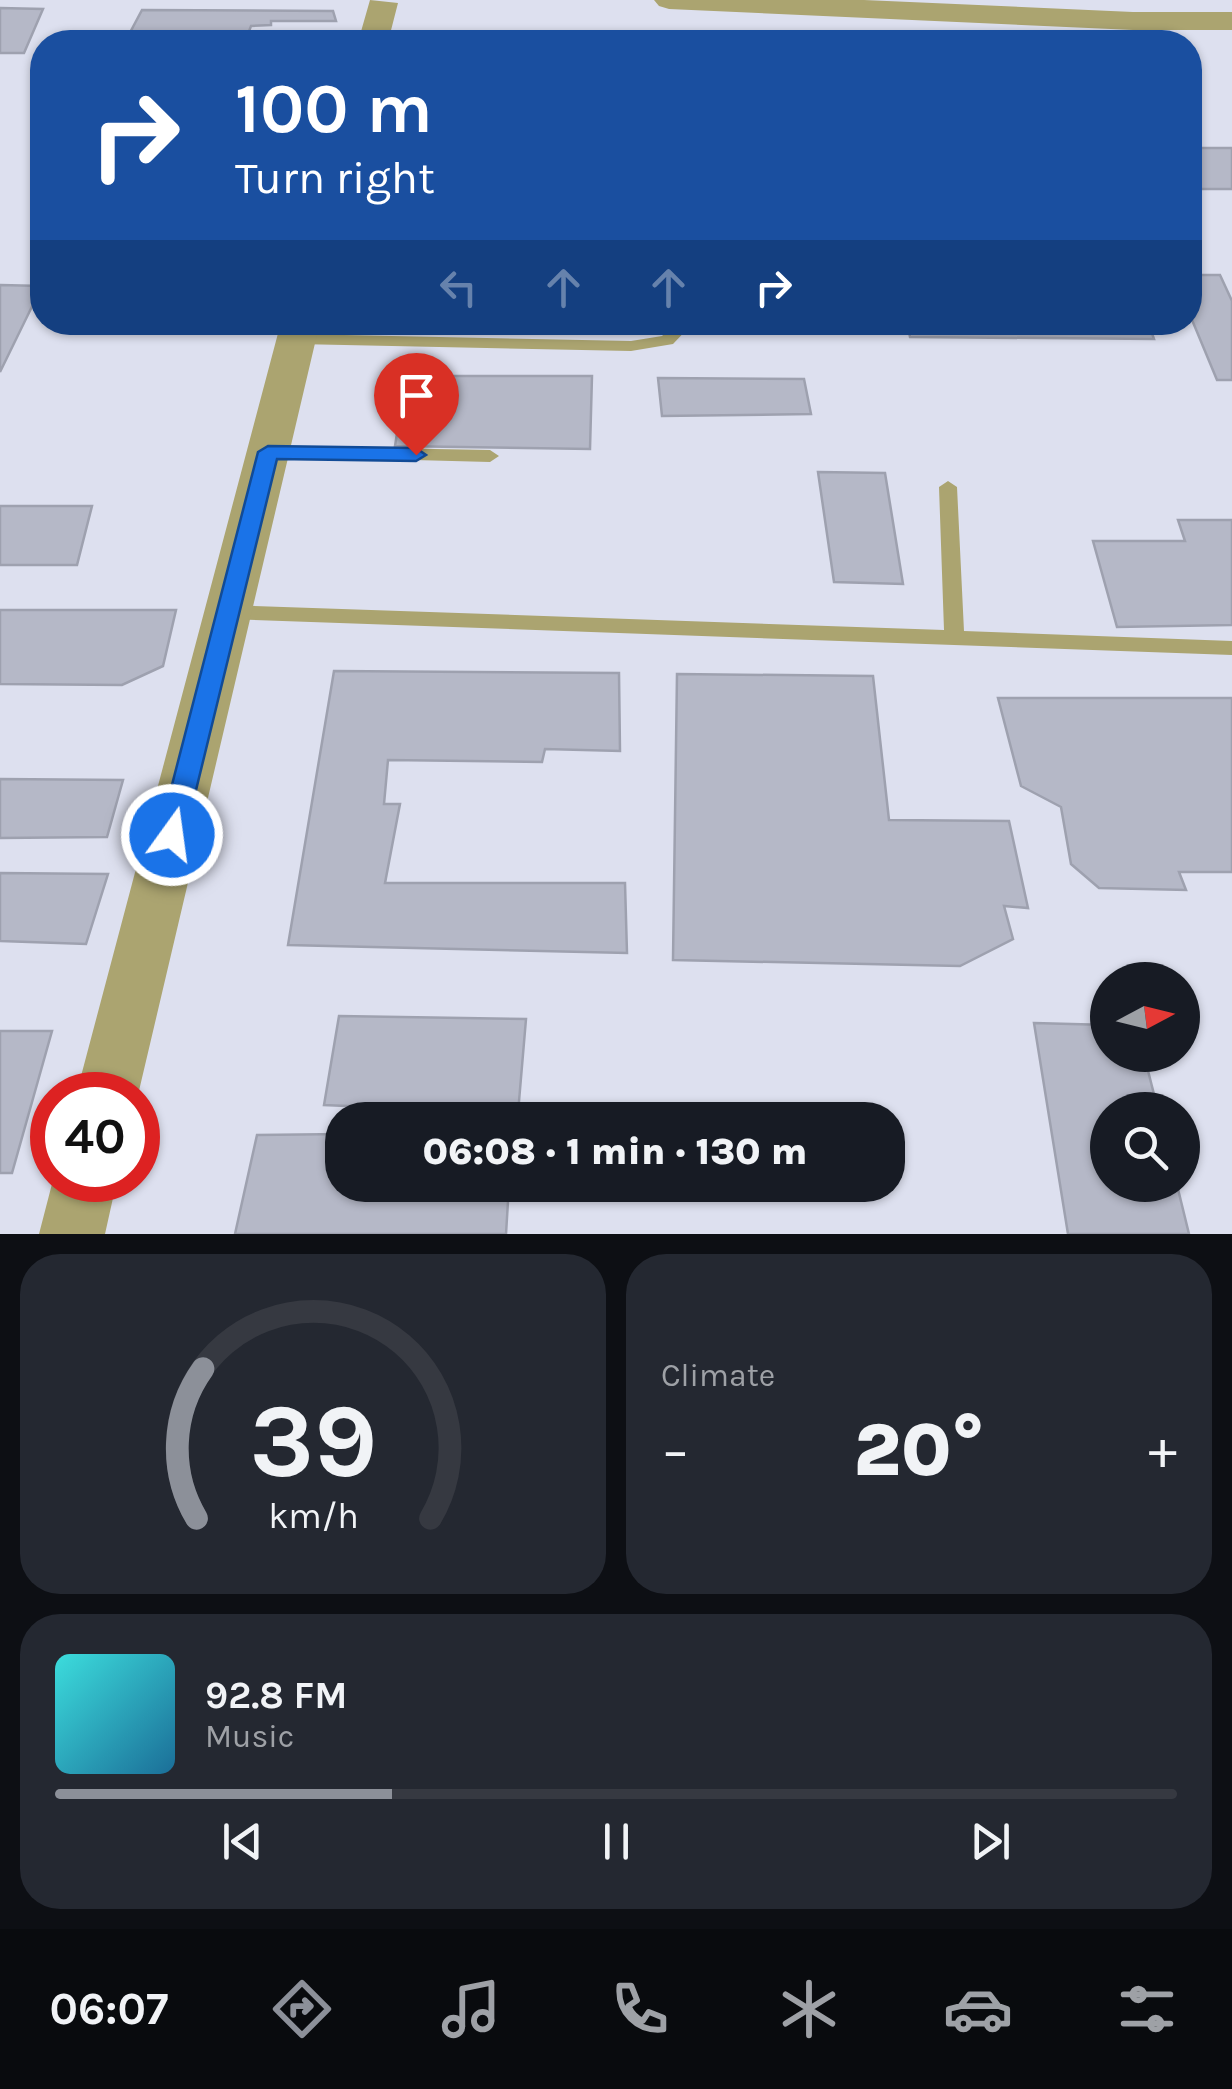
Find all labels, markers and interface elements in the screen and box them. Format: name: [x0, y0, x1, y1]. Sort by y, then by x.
text: 100 m: [235, 68, 433, 150]
icon: right: [70, 70, 200, 200]
text: Turn right: [235, 152, 435, 204]
icon: left: [431, 260, 486, 315]
icon: ahead: [536, 260, 591, 315]
icon: ahead: [641, 260, 696, 315]
icon: right: [746, 260, 801, 315]
pin: [374, 353, 459, 456]
icon: arrive: [389, 368, 444, 423]
position arrow: [120, 783, 224, 887]
north arrow: [1090, 962, 1200, 1072]
map controls: [1090, 962, 1200, 1202]
speed limit sign: 40: [30, 1072, 160, 1202]
button: search: [1090, 1092, 1200, 1202]
text: 06:08 · 1 min · 130 m: [423, 1129, 807, 1174]
text: Climate: [661, 1357, 775, 1394]
text: 39: [249, 1381, 377, 1502]
text: 20°: [854, 1406, 984, 1494]
text: −: [661, 1418, 690, 1482]
text: +: [1148, 1418, 1177, 1482]
text: km/h: [268, 1495, 358, 1537]
text: 92.8 FM: [205, 1673, 348, 1718]
text: Music: [205, 1718, 294, 1755]
icon: previous: [215, 1814, 270, 1869]
icon: pause: [589, 1814, 644, 1869]
icon: next: [963, 1814, 1018, 1869]
icon: directions: [267, 1974, 337, 2044]
icon: music: [436, 1974, 506, 2044]
icon: phone: [605, 1974, 675, 2044]
icon: climate: [774, 1974, 844, 2044]
icon: car: [943, 1974, 1013, 2044]
icon: filters: [1112, 1974, 1182, 2044]
text: 06:07: [50, 1983, 168, 2035]

